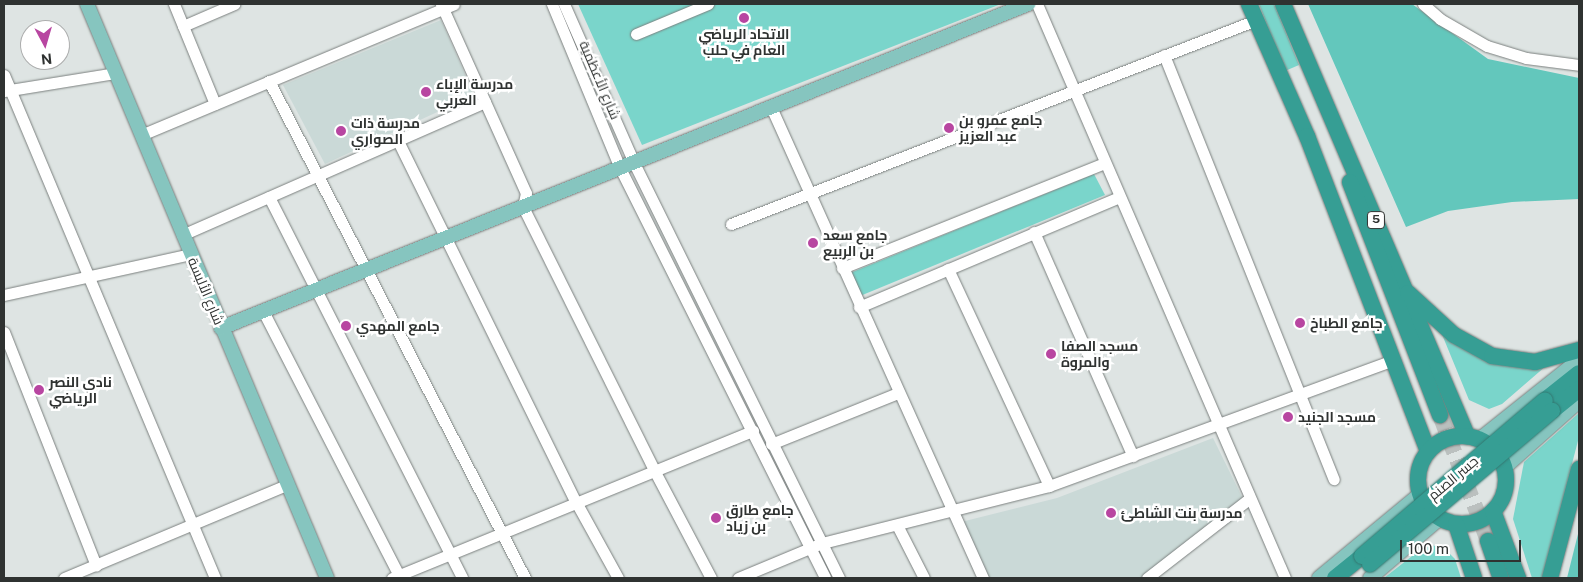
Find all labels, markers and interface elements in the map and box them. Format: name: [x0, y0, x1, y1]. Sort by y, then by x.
marker: الاتحاد الرياضي العام في حلب: [738, 12, 750, 24]
north arrow: [20, 20, 70, 70]
place label: الاتحاد الرياضي العام في حلب: [699, 26, 789, 58]
street label: شارع الأعظمية: [576, 38, 624, 122]
text: N: [40, 50, 53, 67]
place label: مدرسة الإباء العربي: [436, 76, 513, 108]
marker: مدرسة الإباء العربي: [420, 86, 432, 98]
place label: جامع عمرو بن عبد العزيز: [959, 112, 1042, 144]
place label: مدرسة ذات الصواري: [351, 115, 420, 148]
marker: جامع عمرو بن عبد العزيز: [943, 122, 955, 134]
marker: مدرسة ذات الصواري: [335, 125, 347, 137]
road number: 5: [1366, 210, 1386, 230]
place label: جامع سعد بن الربيع: [823, 227, 887, 260]
marker: جامع سعد بن الربيع: [807, 237, 819, 249]
street label: شارع الألبسة: [184, 255, 228, 327]
place label: جامع الطباخ: [1310, 315, 1383, 331]
marker: جامع الطباخ: [1294, 317, 1306, 329]
place label: جامع المهدي: [356, 318, 440, 334]
marker: جامع المهدي: [340, 320, 352, 332]
place label: مسجد الصفا والمروة: [1061, 338, 1138, 371]
marker: مسجد الصفا والمروة: [1045, 348, 1057, 360]
place label: نادي النصر الرياضي: [49, 374, 112, 407]
marker: نادي النصر الرياضي: [33, 384, 45, 396]
place label: مسجد الجنيد: [1298, 409, 1376, 425]
marker: مسجد الجنيد: [1282, 411, 1294, 423]
street label: جسر الصنم: [1425, 452, 1481, 504]
place label: جامع طارق بن زياد: [726, 502, 794, 534]
place label: مدرسة بنت الشاطئ: [1121, 505, 1243, 521]
marker: مدرسة بنت الشاطئ: [1105, 507, 1117, 519]
marker: جامع طارق بن زياد: [710, 512, 722, 524]
scale bar: [1403, 530, 1524, 562]
text: 100 m: [1408, 540, 1449, 557]

